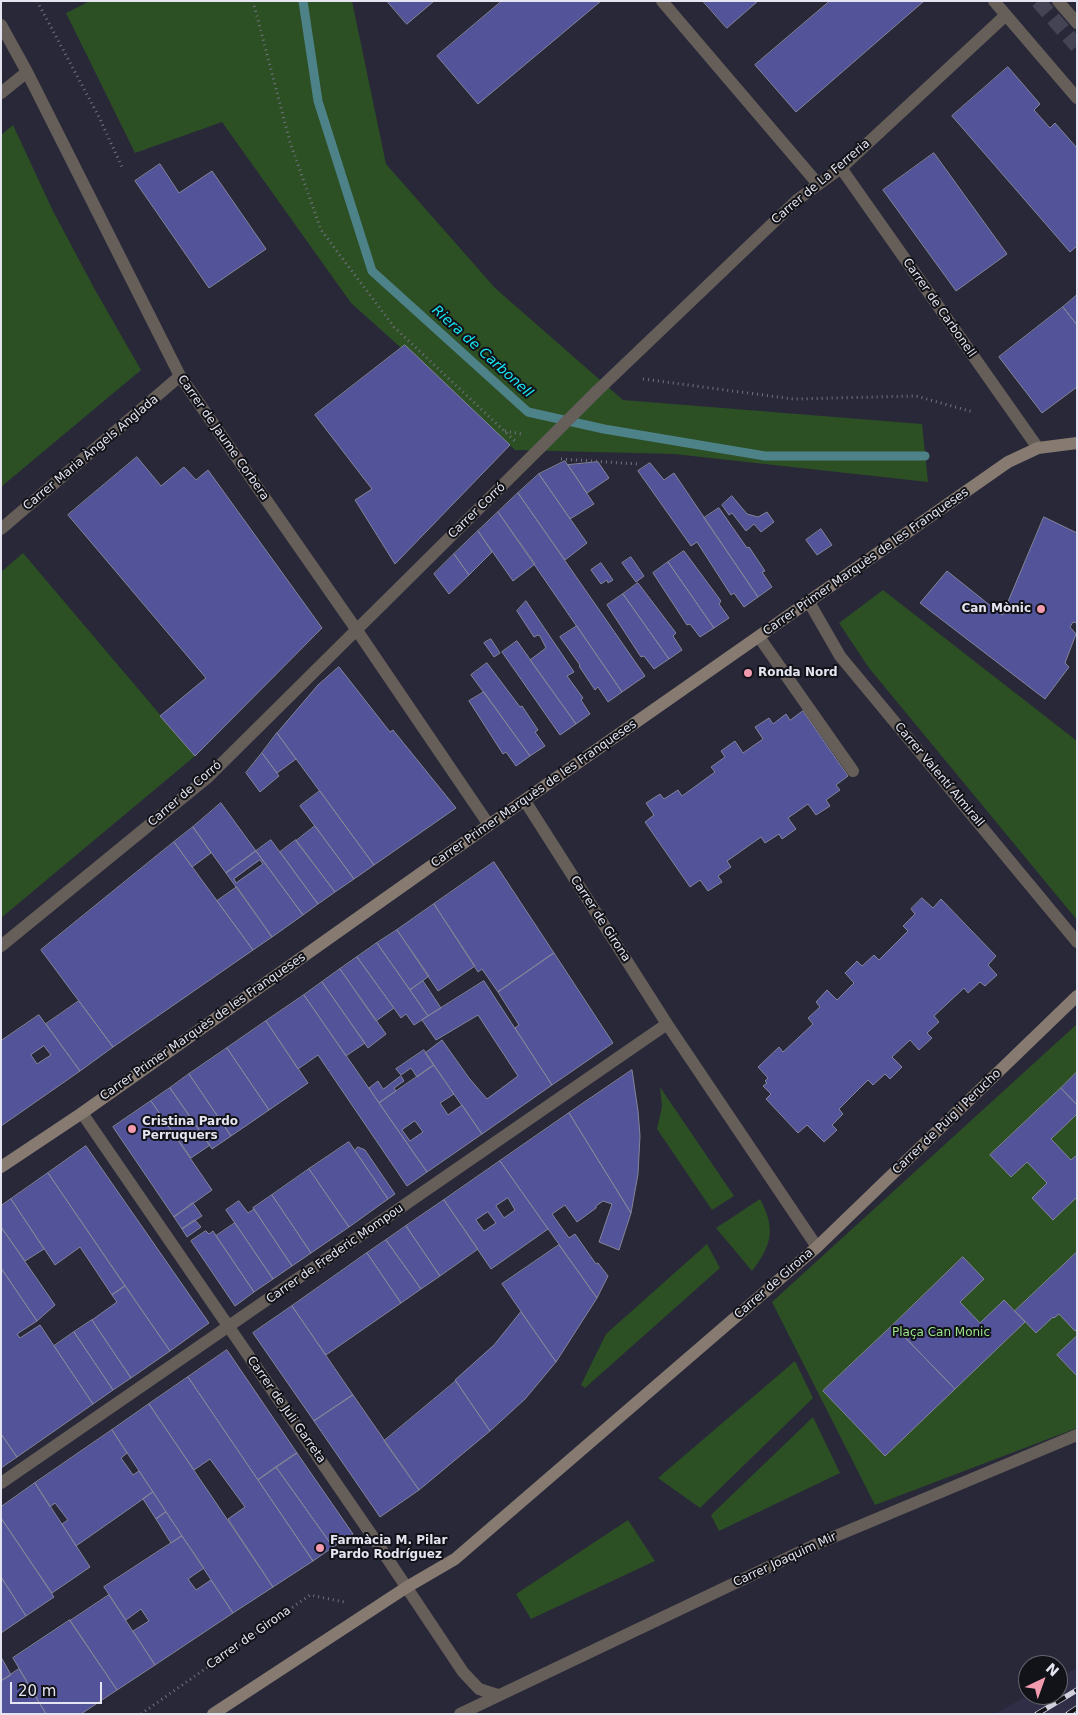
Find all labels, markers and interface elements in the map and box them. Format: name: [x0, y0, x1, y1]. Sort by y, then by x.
street label: Carrer de La Ferreria: [769, 137, 873, 227]
street label: Carrer de Carbonell: [899, 256, 979, 360]
water label: Riera de Carbonell: [428, 302, 536, 402]
street label: Carrer de Jaume Corbera: [174, 373, 272, 503]
street label: Carrer Maria Àngels Anglada: [21, 392, 161, 514]
street label: Carrer Corró: [445, 480, 509, 542]
street label: Carrer Primer Marquès de les Franqueses: [761, 485, 971, 639]
place label: Can Mònic: [961, 602, 1031, 616]
marker: Can Mònic: [1035, 603, 1047, 615]
place label: Ronda Nord: [758, 666, 838, 680]
marker: Ronda Nord: [742, 667, 754, 679]
street label: Carrer Primer Marquès de les Franqueses: [429, 717, 639, 871]
street label: Carrer Valentí Almirall: [891, 720, 987, 830]
street label: Carrer de Corró: [145, 758, 225, 830]
street label: Carrer de Girona: [567, 873, 633, 965]
street label: Carrer Primer Marquès de les Franqueses: [98, 950, 308, 1104]
street label: Carrer de Puig i Perucho: [890, 1066, 1004, 1178]
place label: Cristina Pardo Perruquers: [142, 1115, 238, 1143]
marker: Cristina Pardo Perruquers: [126, 1123, 138, 1135]
street label: Carrer de Frederic Mompou: [264, 1201, 406, 1307]
street label: Carrer de Girona: [732, 1246, 816, 1322]
park label: Plaça Can Monic: [892, 1326, 990, 1340]
street label: Carrer de Juli Garreta: [244, 1354, 328, 1466]
street label: Carrer Joaquim Mir: [731, 1530, 839, 1590]
place label: Farmàcia M. Pilar Pardo Rodríguez: [330, 1534, 447, 1562]
marker: Farmàcia M. Pilar Pardo Rodríguez: [314, 1542, 326, 1554]
street label: Carrer de Girona: [204, 1604, 294, 1672]
north arrow: [1018, 1655, 1068, 1705]
text: N: [1043, 1660, 1062, 1679]
scale bar: [12, 1672, 105, 1704]
text: 20 m: [18, 1682, 56, 1700]

